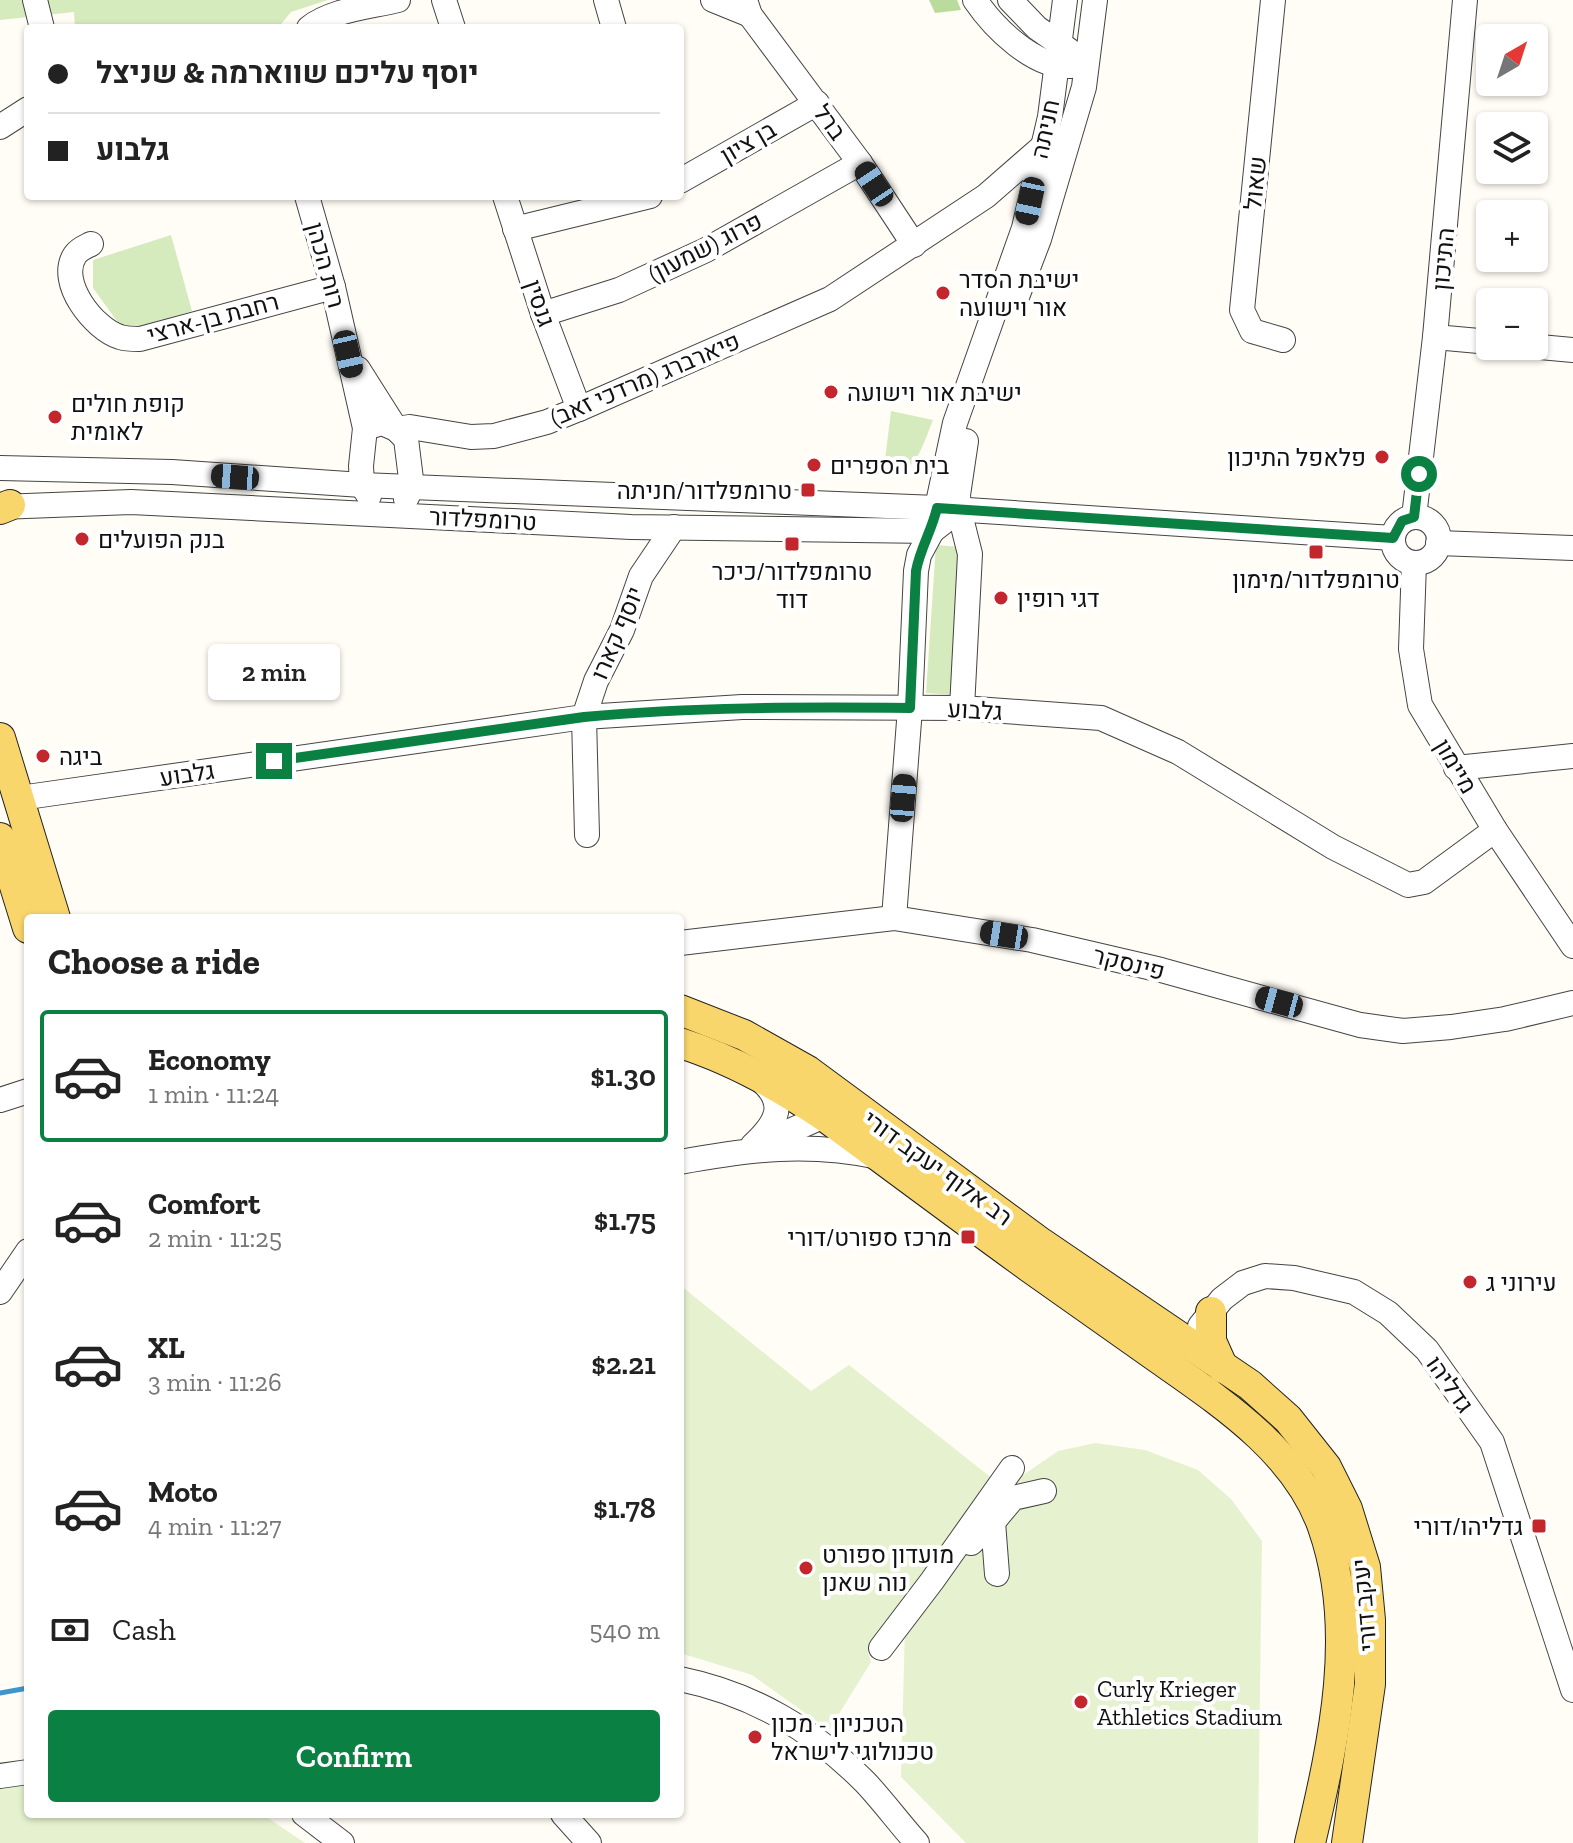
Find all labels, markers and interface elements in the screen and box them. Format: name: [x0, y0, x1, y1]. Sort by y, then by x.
north arrow: [1476, 24, 1548, 96]
map controls: [1476, 24, 1548, 360]
text: יוסף עליכם שווארמה & שניצל: [96, 55, 479, 91]
street label: חניתה: [1025, 97, 1065, 161]
street label: ברל: [807, 99, 853, 146]
button: layers: [1476, 112, 1548, 184]
street label: בן ציון: [715, 114, 781, 169]
text: גלבוע: [96, 132, 170, 168]
street label: שאול: [1238, 155, 1272, 211]
car: [851, 157, 897, 211]
car: [1013, 175, 1047, 227]
button: +: [1476, 200, 1548, 272]
street label: פרוג (שמעון): [643, 206, 767, 288]
street label: רות הכהן: [301, 219, 351, 311]
street label: התיכון: [1426, 226, 1460, 292]
place label: ישיבת הסדר אור וישועה: [959, 265, 1079, 322]
street label: גנסין: [519, 276, 561, 330]
marker: ישיבת הסדר אור וישועה: [934, 284, 952, 302]
street label: רחבת בן-ארצי: [144, 287, 282, 349]
button: −: [1476, 288, 1548, 360]
street label: פיארברג (מרדכי זאב): [546, 326, 744, 432]
car: [331, 328, 365, 380]
place label: ישיבת אור וישועה: [847, 378, 1022, 407]
marker: ישיבת אור וישועה: [822, 383, 840, 401]
place label: קופת חולים לאומית: [71, 389, 185, 446]
marker: קופת חולים לאומית: [46, 408, 64, 426]
place label: פלאפל התיכון: [1227, 443, 1366, 472]
marker: פלאפל התיכון: [1373, 448, 1391, 466]
place label: בית הספרים: [830, 451, 949, 480]
marker: בית הספרים: [805, 456, 823, 474]
route start: [1401, 456, 1437, 492]
car: [210, 463, 260, 491]
place label: טרומפלדור/חניתה: [617, 476, 792, 505]
marker: טרומפלדור/חניתה: [799, 481, 817, 499]
street label: טרומפלדור: [429, 502, 537, 536]
place label: בנק הפועלים: [98, 525, 225, 554]
marker: בנק הפועלים: [73, 530, 91, 548]
marker: טרומפלדור/כיכר דוד: [783, 535, 801, 553]
marker: טרומפלדור/מימון: [1307, 543, 1325, 561]
place label: טרומפלדור/כיכר דוד: [712, 557, 872, 614]
place label: טרומפלדור/מימון: [1232, 565, 1400, 594]
street label: יוסף קארו: [584, 582, 650, 684]
place label: דגי רופין: [1017, 584, 1100, 613]
marker: דגי רופין: [992, 589, 1010, 607]
callout: 2 min: [208, 645, 340, 701]
text: 2 min: [242, 656, 306, 688]
street label: גלבוע: [947, 694, 1003, 726]
street label: מיימון: [1428, 733, 1484, 799]
place label: ביגה: [59, 742, 103, 771]
route end: [256, 743, 292, 779]
marker: ביגה: [34, 747, 52, 765]
street label: גלבוע: [158, 756, 216, 792]
car: [889, 773, 917, 823]
car: [978, 919, 1030, 951]
text: Choose a ride: [48, 940, 260, 983]
street label: פינסקר: [1090, 940, 1168, 986]
car: [1253, 984, 1305, 1020]
icon: car: [52, 1040, 124, 1112]
text: Economy: [148, 1042, 271, 1078]
text: $1.30: [590, 1058, 656, 1094]
text: 1 min · 11:24: [148, 1078, 279, 1110]
street label: רב אלוף יעקב דורי: [858, 1104, 1018, 1232]
icon: car: [52, 1184, 124, 1256]
text: Comfort: [148, 1186, 260, 1222]
text: $1.75: [594, 1202, 656, 1238]
text: 2 min · 11:25: [148, 1222, 282, 1254]
place label: מרכז ספורט/דורי: [787, 1223, 952, 1252]
marker: מרכז ספורט/דורי: [959, 1228, 977, 1246]
place label: עירוני ג: [1486, 1268, 1557, 1297]
marker: עירוני ג: [1461, 1273, 1479, 1291]
icon: car: [52, 1328, 124, 1400]
text: XL: [148, 1330, 185, 1366]
text: $2.21: [591, 1346, 656, 1382]
street label: גדליהו: [1420, 1350, 1480, 1418]
text: 3 min · 11:26: [148, 1366, 282, 1398]
icon: car: [52, 1472, 124, 1544]
text: Moto: [148, 1474, 218, 1510]
text: $1.78: [593, 1490, 656, 1526]
text: 4 min · 11:27: [148, 1510, 282, 1542]
place label: גדליהו/דורי: [1414, 1512, 1523, 1541]
marker: גדליהו/דורי: [1530, 1517, 1548, 1535]
place label: מועדון ספורט נוה שאנן: [822, 1540, 954, 1597]
street label: יעקב דורי: [1346, 1558, 1382, 1652]
marker: מועדון ספורט נוה שאנן: [797, 1559, 815, 1577]
icon: cash: [48, 1608, 92, 1652]
text: Cash: [112, 1612, 176, 1648]
text: 540 m: [589, 1614, 660, 1646]
place label: Curly Krieger Athletics Stadium: [1097, 1674, 1283, 1731]
marker: Curly Krieger Athletics Stadium: [1072, 1693, 1090, 1711]
place label: הטכניון - מכון טכנולוגי לישראל: [771, 1709, 934, 1766]
button: Confirm: [48, 1710, 660, 1802]
marker: הטכניון - מכון טכנולוגי לישראל: [746, 1728, 764, 1746]

